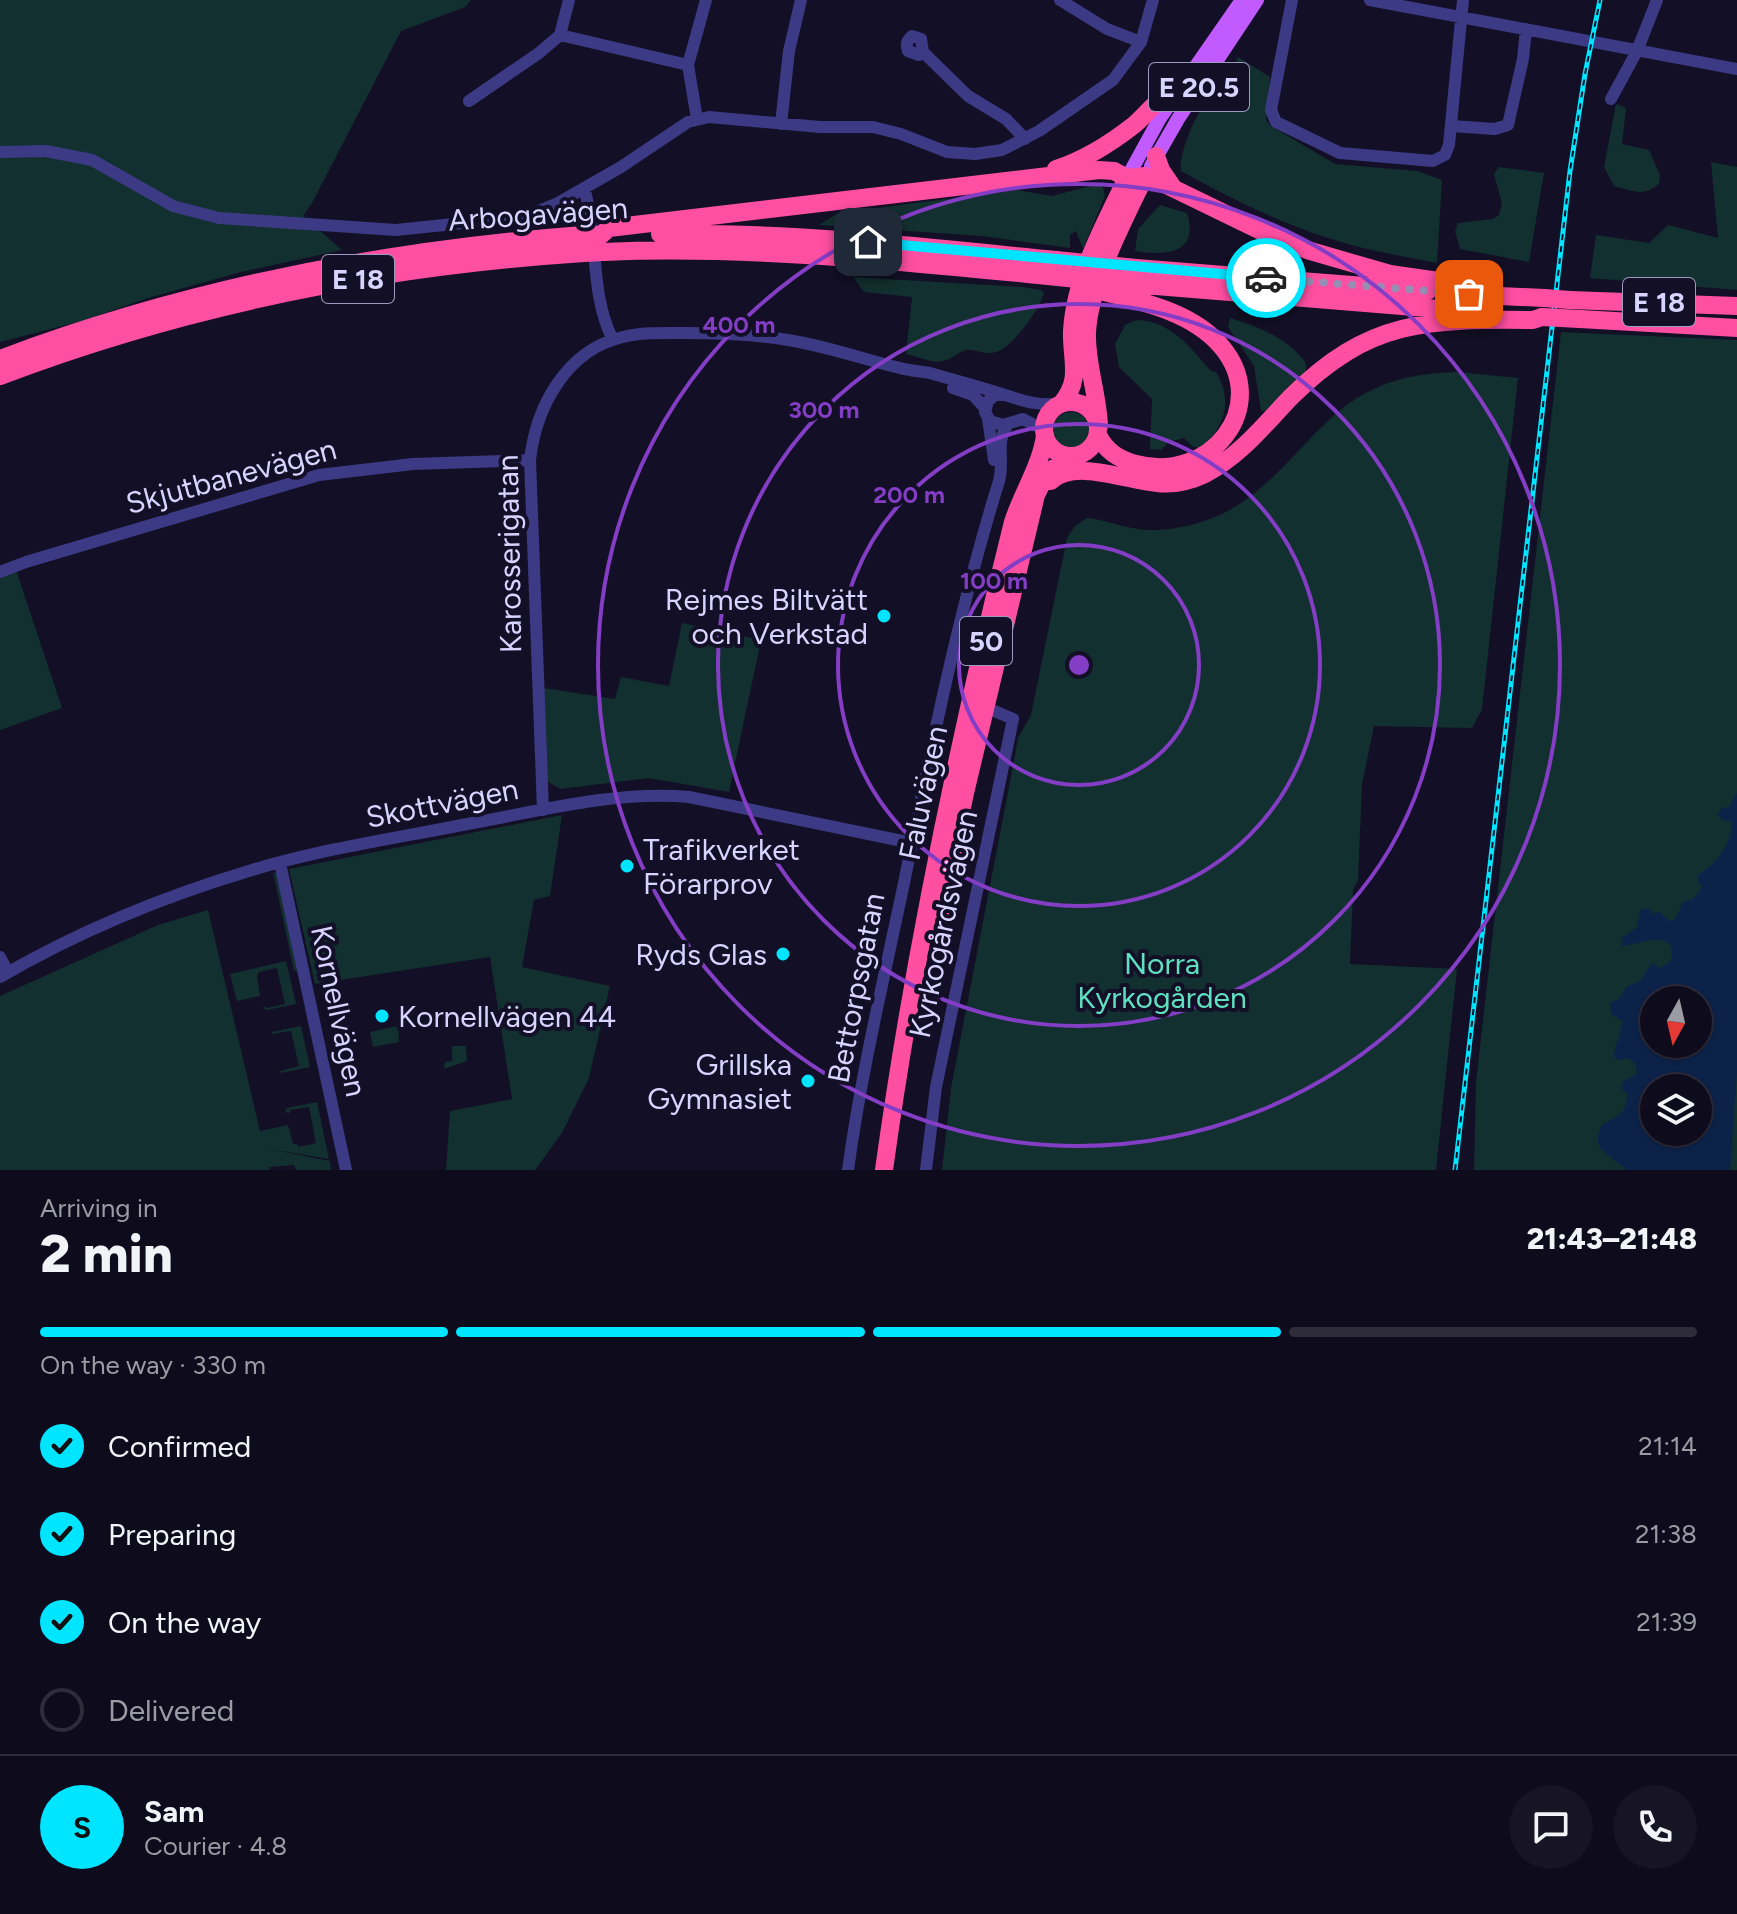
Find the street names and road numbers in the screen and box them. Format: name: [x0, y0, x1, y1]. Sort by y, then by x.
road number: E 20.5: [1149, 63, 1249, 111]
street label: Arbogavägen: [447, 189, 629, 239]
road number: E 18: [322, 255, 394, 303]
road number: E 18: [1623, 278, 1695, 326]
street label: Skjutbanevägen: [122, 430, 340, 522]
street label: Karosserigatan: [489, 454, 529, 654]
road number: 50: [960, 617, 1012, 665]
street label: Faluvägen: [891, 722, 955, 864]
street label: Skottvägen: [363, 770, 521, 836]
street label: Kyrkogårdsvägen: [901, 807, 985, 1041]
street label: Bettorpsgatan: [819, 890, 893, 1086]
street label: Kornellvägen: [303, 922, 375, 1100]

